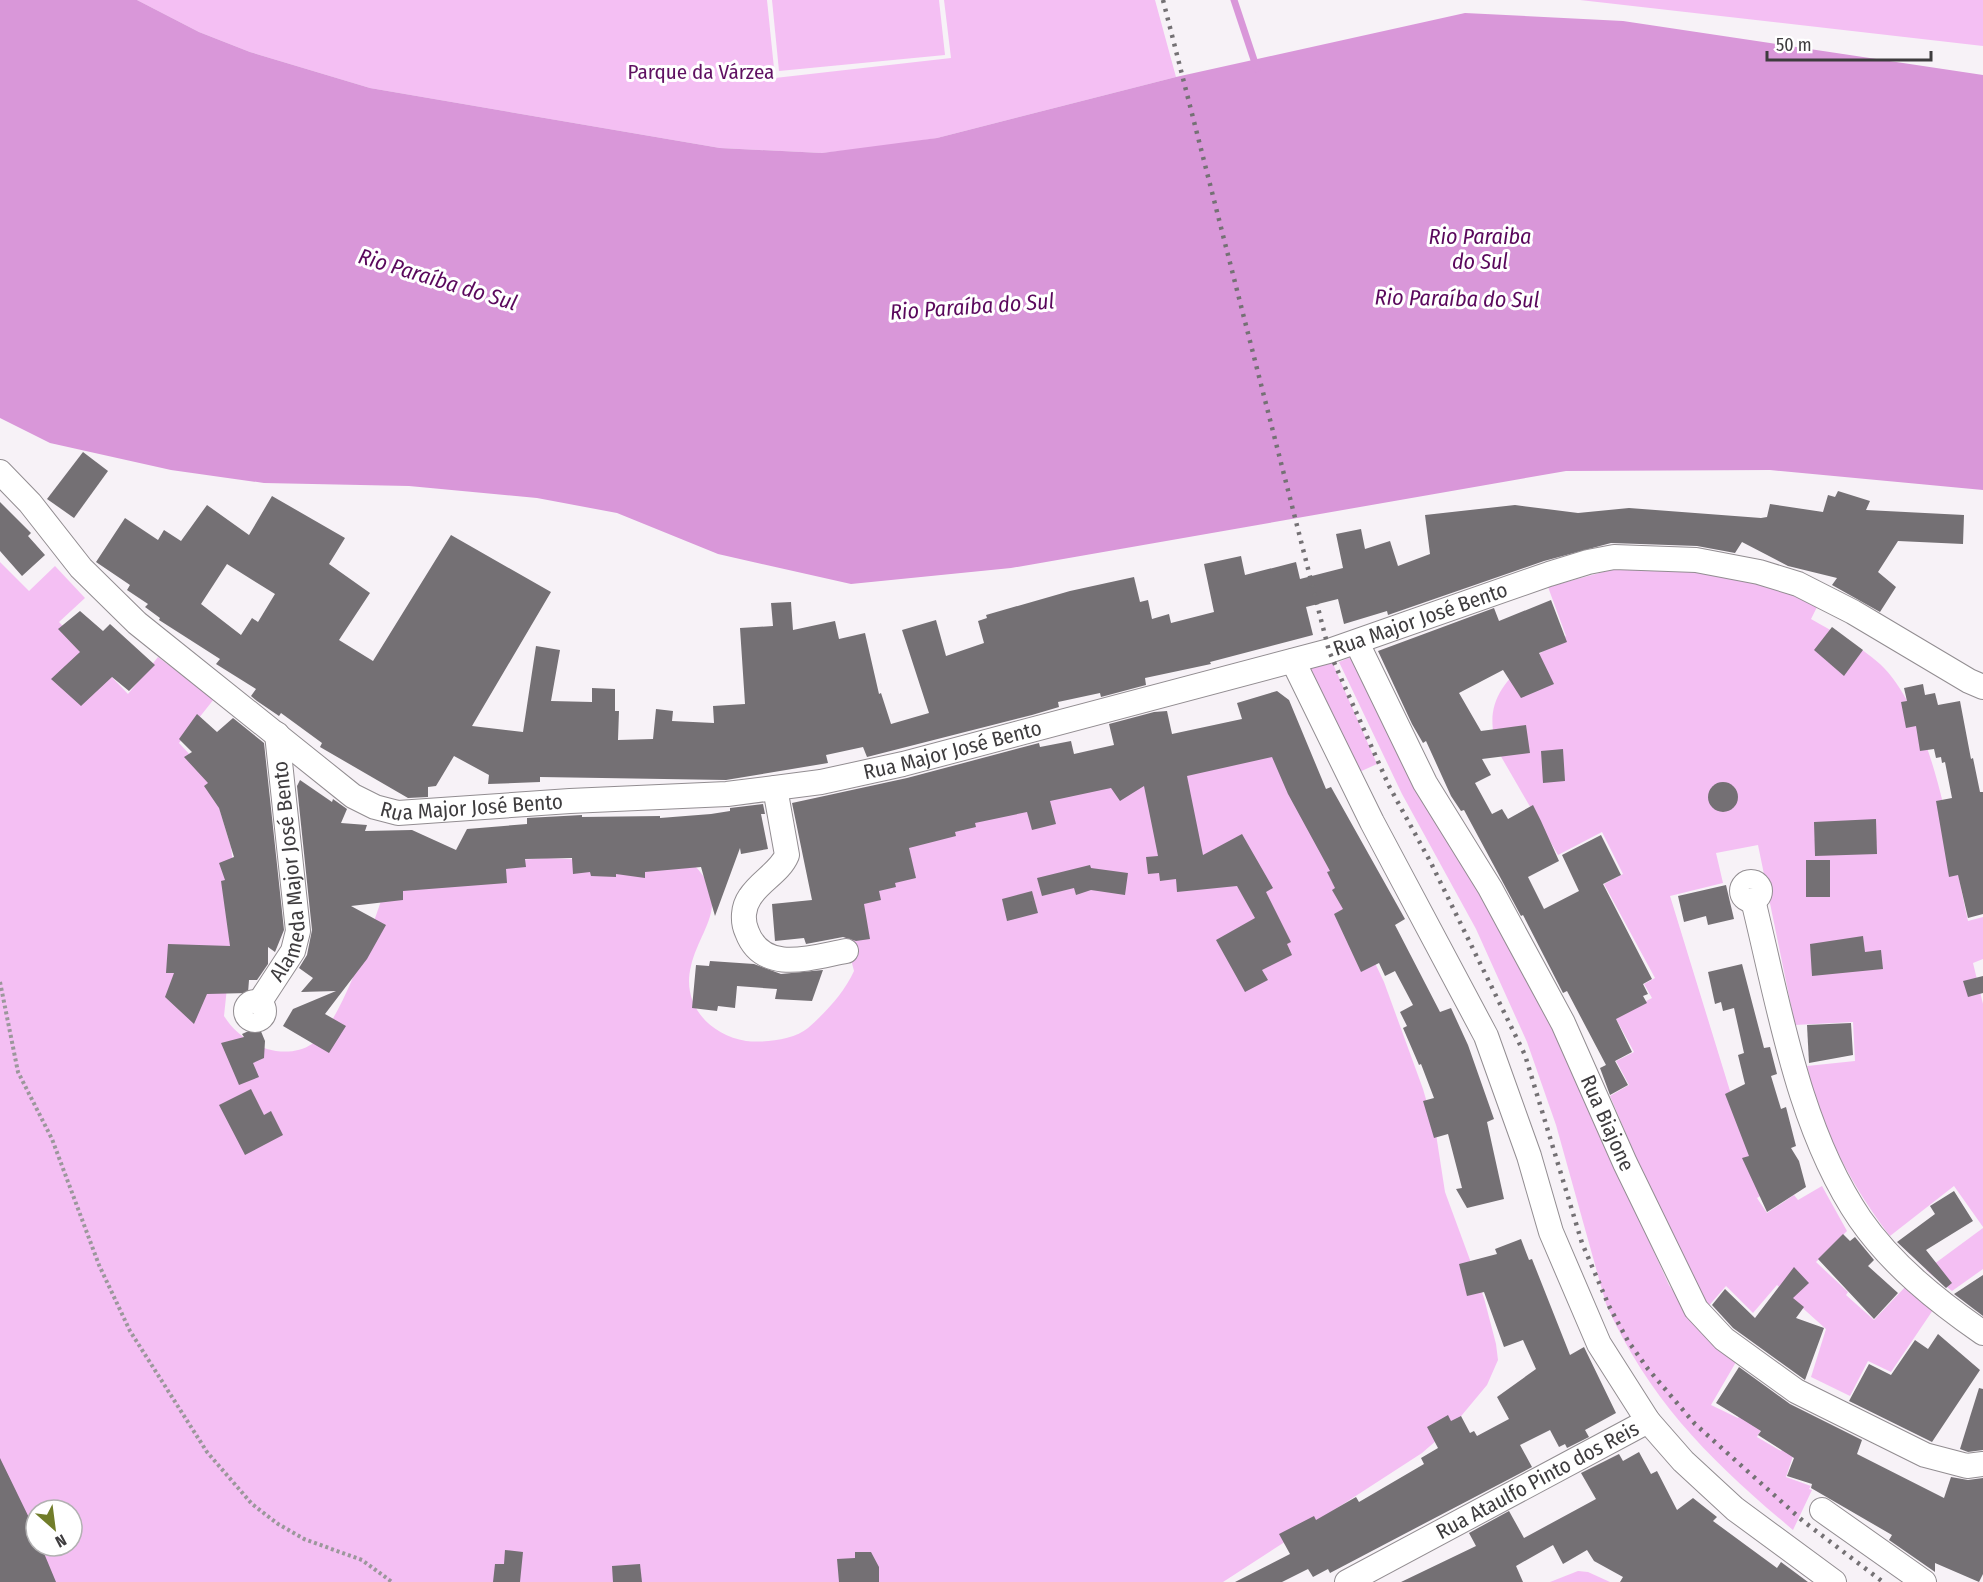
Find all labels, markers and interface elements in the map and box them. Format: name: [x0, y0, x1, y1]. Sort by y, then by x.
scale bar: [1767, 24, 1930, 62]
text: 50 m: [1776, 34, 1812, 56]
park label: Parque da Várzea: [628, 59, 774, 85]
water label: Rio Paraiba do Sul: [1428, 223, 1532, 275]
water label: Rio Paraíba do Sul: [355, 243, 521, 317]
water label: Rio Paraíba do Sul: [1374, 284, 1540, 313]
water label: Rio Paraíba do Sul: [889, 287, 1055, 326]
street label: Rua Major José Bento: [1330, 577, 1511, 662]
street label: Rua Major José Bento: [861, 715, 1044, 785]
street label: Alameda Major José Bento: [264, 760, 311, 986]
street label: Rua Major José Bento: [377, 789, 564, 827]
street label: Rua Biajone: [1575, 1071, 1640, 1175]
street label: Rua Ataulfo Pinto dos Reis: [1432, 1415, 1643, 1545]
north arrow: [24, 1498, 84, 1558]
text: N: [52, 1530, 70, 1551]

